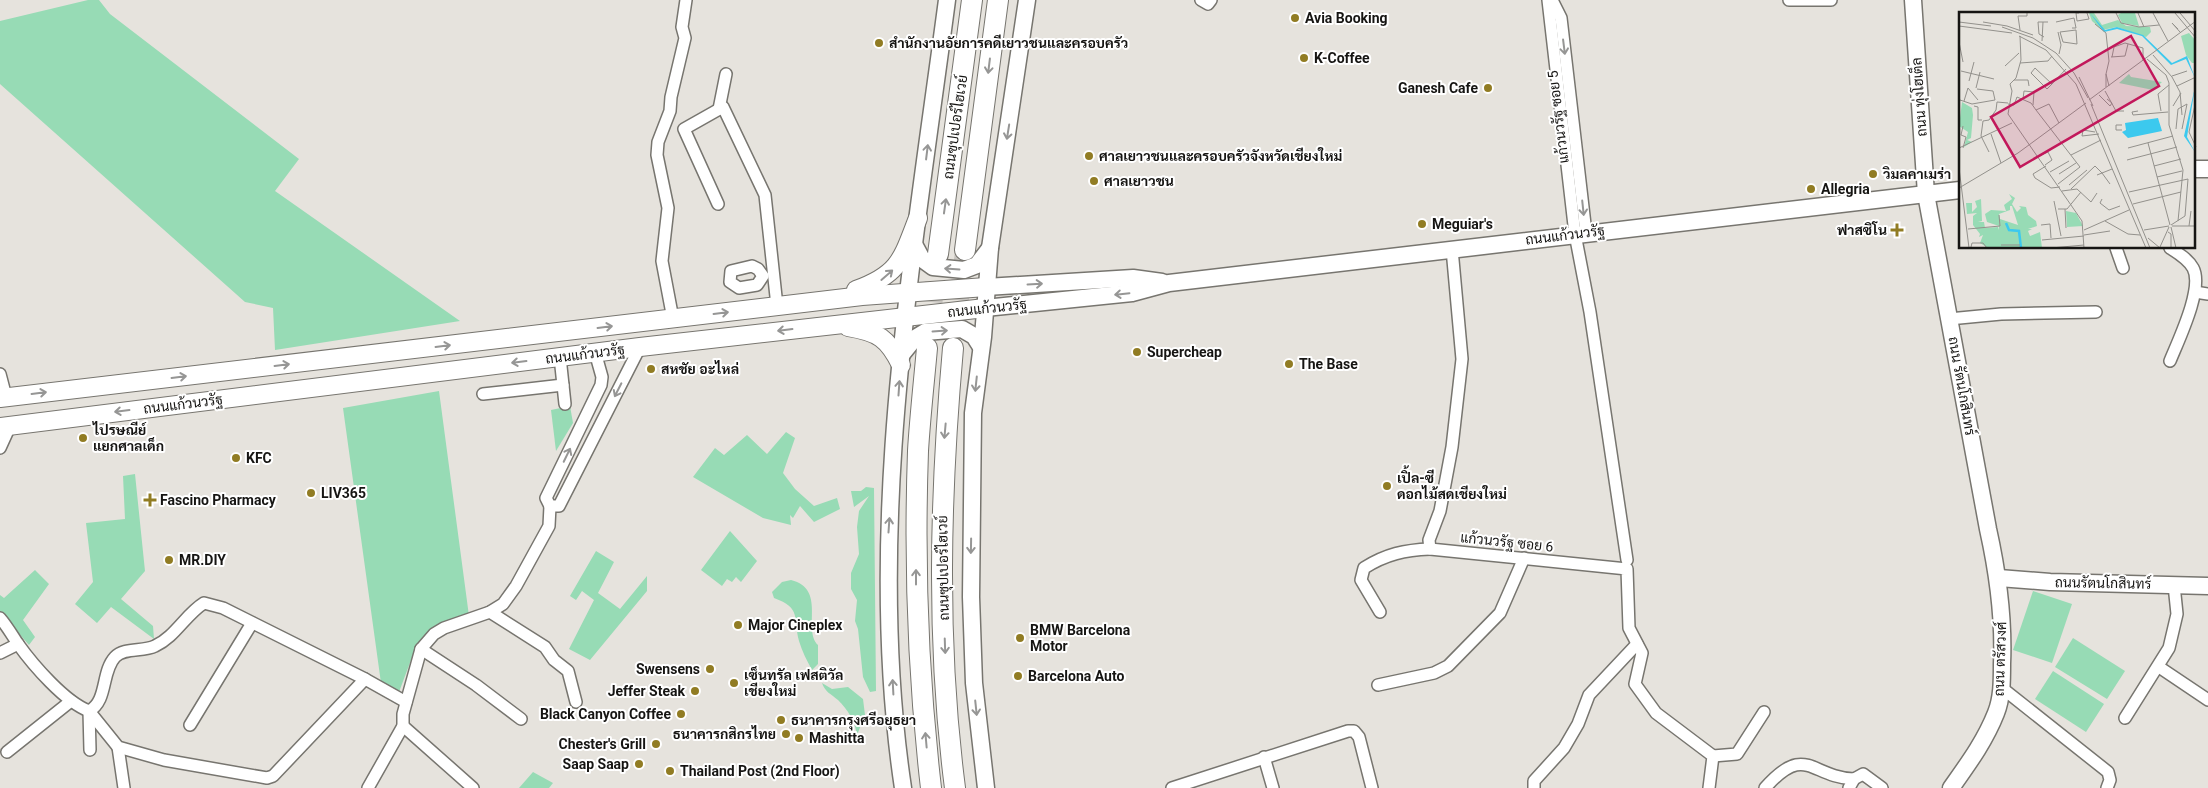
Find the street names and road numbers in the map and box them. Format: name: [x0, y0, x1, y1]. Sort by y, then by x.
street label: ถนน ทุ่งโฮเต็ล: [1907, 57, 1932, 137]
street label: แก้วนวรัฐ ซอย 5: [1543, 69, 1573, 164]
street label: ถนนซุปเปอร์ไฮเวย์: [939, 74, 972, 180]
street label: ถนนแก้วนวรัฐ: [1524, 221, 1606, 249]
street label: ถนนแก้วนวรัฐ: [946, 295, 1028, 321]
street label: ถนน รัตนโกสินทร์: [1945, 335, 1980, 437]
street label: ถนนแก้วนวรัฐ: [544, 340, 626, 368]
street label: ถนนแก้วนวรัฐ: [142, 390, 224, 418]
street label: ถนนซุปเปอร์ไฮเวย์: [933, 515, 954, 621]
street label: แก้วนวรัฐ ซอย 6: [1460, 528, 1555, 556]
street label: ถนนรัตนโกสินทร์: [2055, 573, 2152, 592]
street label: ถนน ตรัสวงศ์: [1990, 621, 2009, 697]

